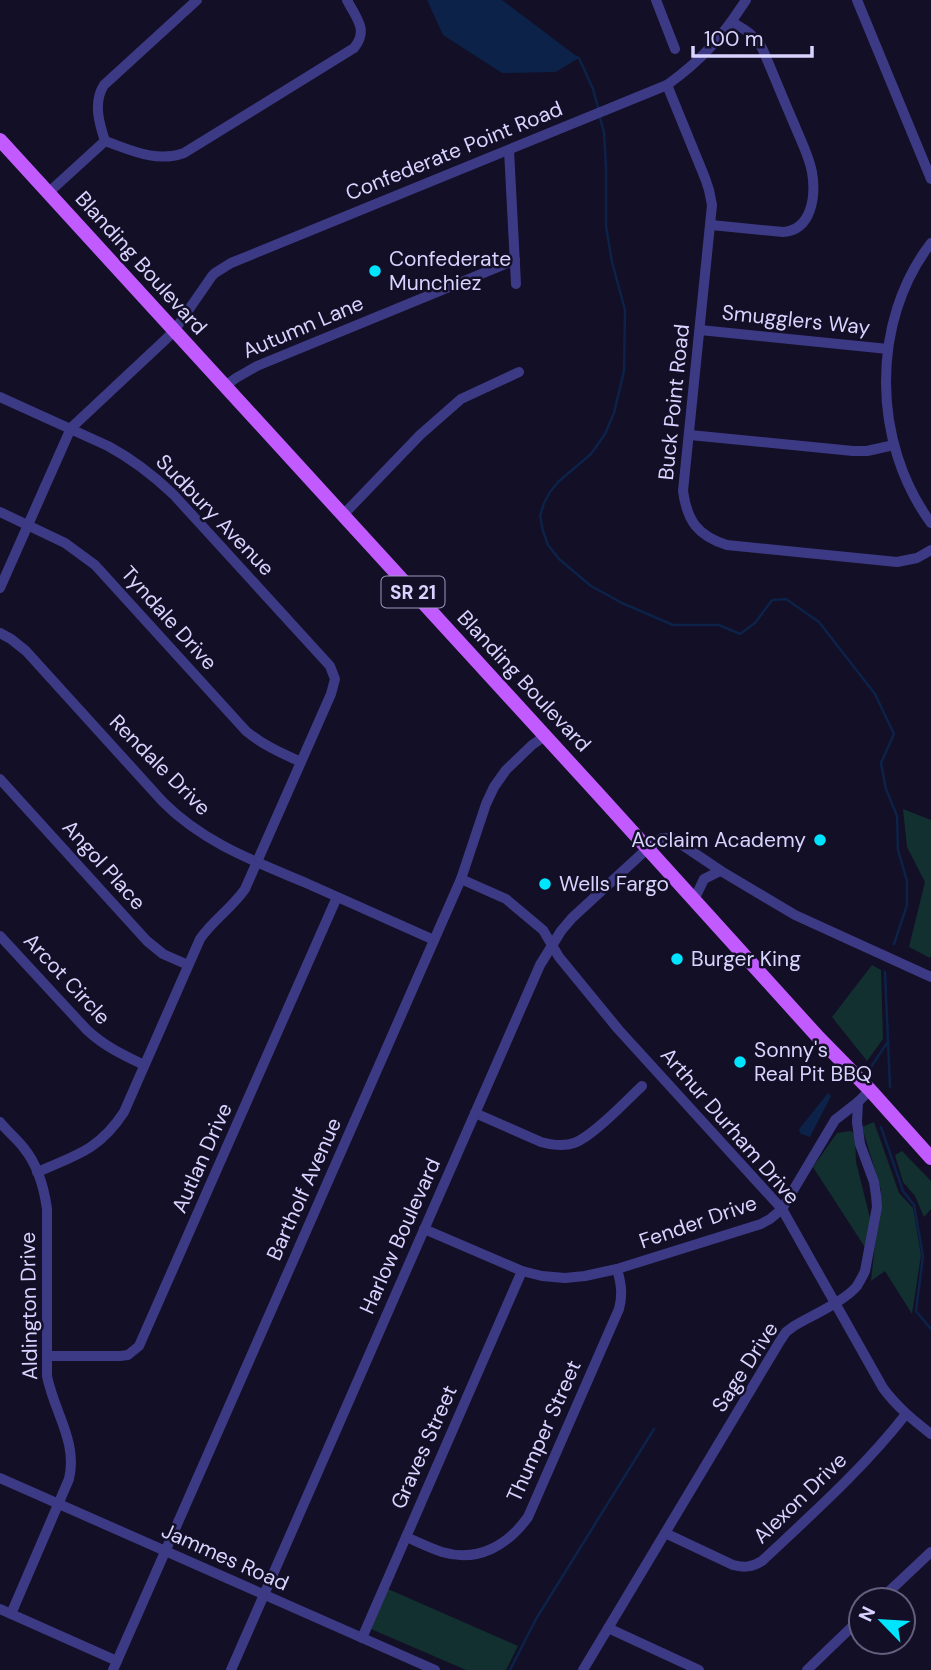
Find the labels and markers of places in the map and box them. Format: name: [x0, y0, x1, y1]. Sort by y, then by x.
place label: Confederate Munchiez: [389, 245, 511, 297]
marker: Confederate Munchiez: [367, 263, 383, 279]
place label: Acclaim Academy: [631, 826, 806, 854]
marker: Acclaim Academy: [812, 832, 828, 848]
place label: Wells Fargo: [559, 870, 669, 898]
marker: Wells Fargo: [537, 876, 553, 892]
place label: Burger King: [691, 945, 801, 973]
marker: Burger King: [669, 951, 685, 967]
place label: Sonny's Real Pit BBQ: [754, 1036, 872, 1088]
marker: Sonny's Real Pit BBQ: [732, 1054, 748, 1070]

